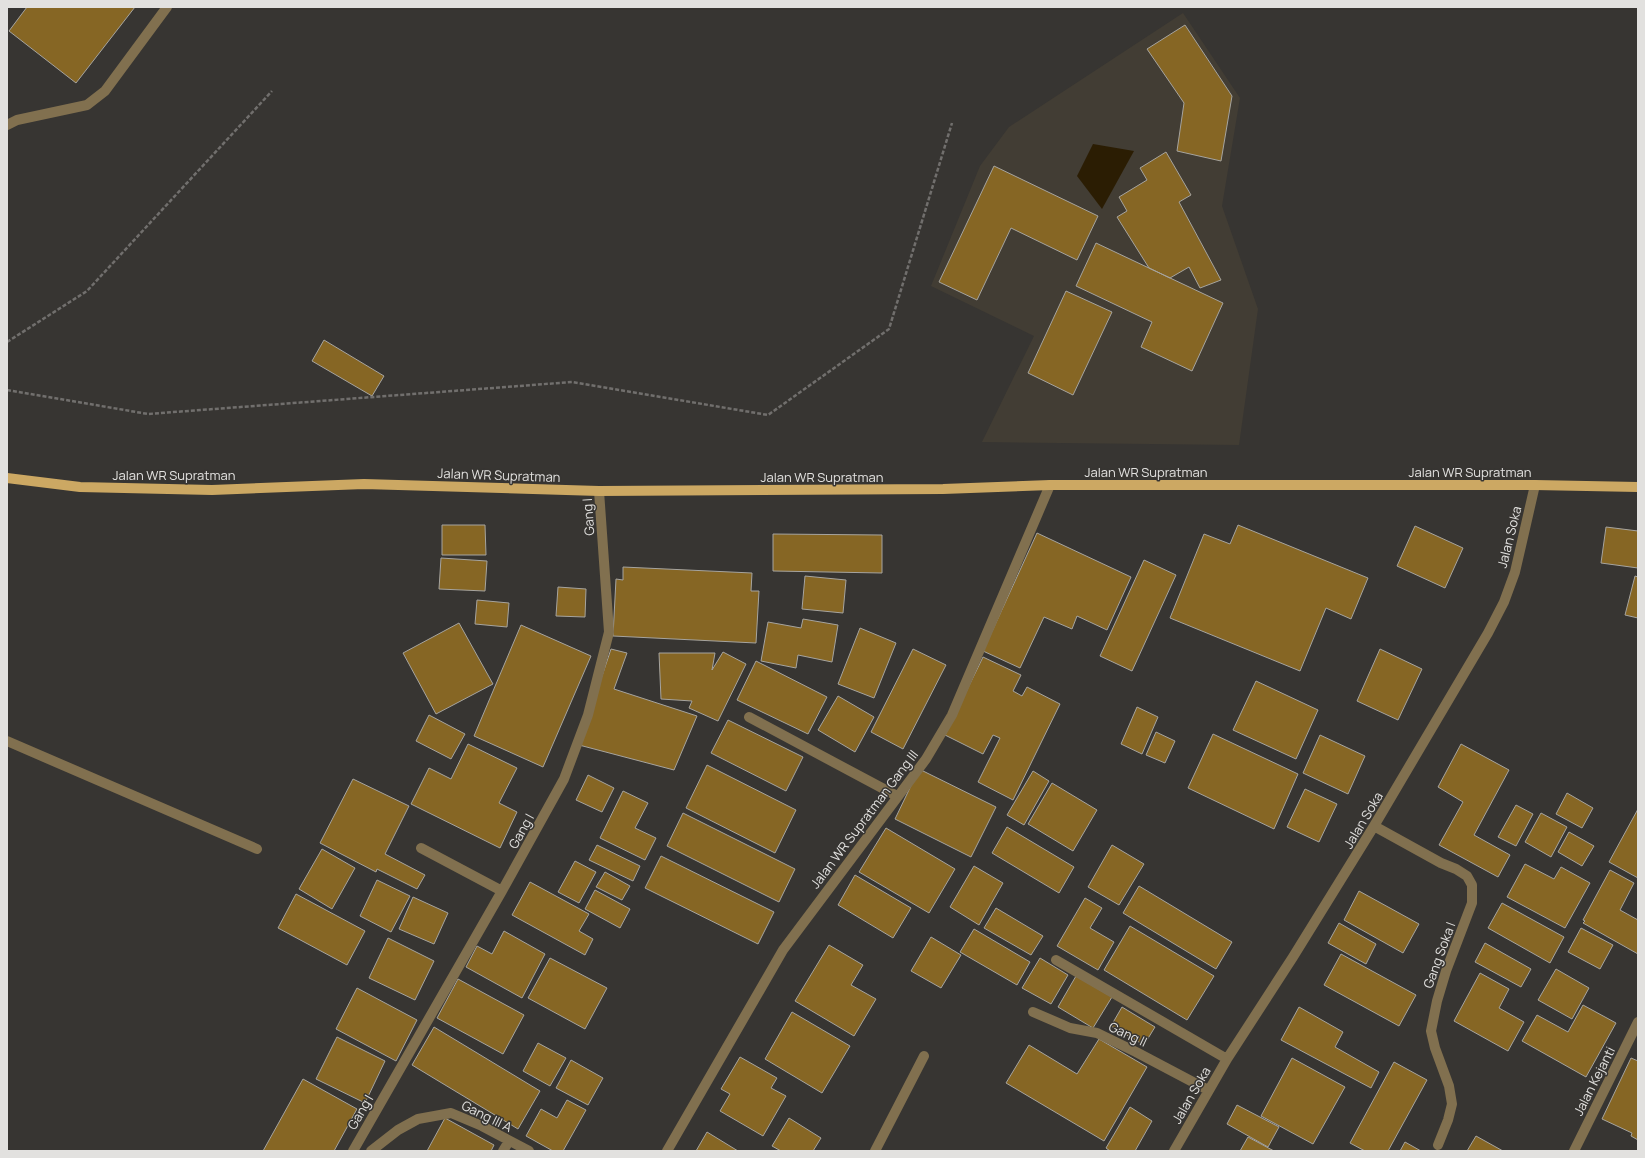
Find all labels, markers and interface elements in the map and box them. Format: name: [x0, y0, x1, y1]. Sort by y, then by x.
street label: Jalan WR Supratman: [1084, 463, 1208, 481]
street label: Jalan WR Supratman: [1408, 463, 1532, 481]
street label: Jalan WR Supratman: [437, 464, 561, 486]
street label: Jalan WR Supratman: [112, 466, 236, 484]
street label: Jalan WR Supratman: [760, 468, 884, 486]
street label: Gang I: [578, 498, 598, 536]
street label: Jalan Soka: [1493, 504, 1525, 570]
street label: Jalan WR Supratman Gang III: [806, 746, 922, 892]
street label: Jalan Soka: [1339, 788, 1387, 852]
street label: Gang I: [504, 810, 538, 852]
street label: Gang Soka I: [1419, 919, 1459, 991]
street label: Gang II: [1106, 1017, 1150, 1051]
street label: Jalan Kejanti: [1569, 1043, 1619, 1119]
street label: Jalan Soka: [1167, 1063, 1215, 1127]
street label: Gang I: [343, 1091, 377, 1133]
street label: Gang III A: [459, 1096, 515, 1136]

